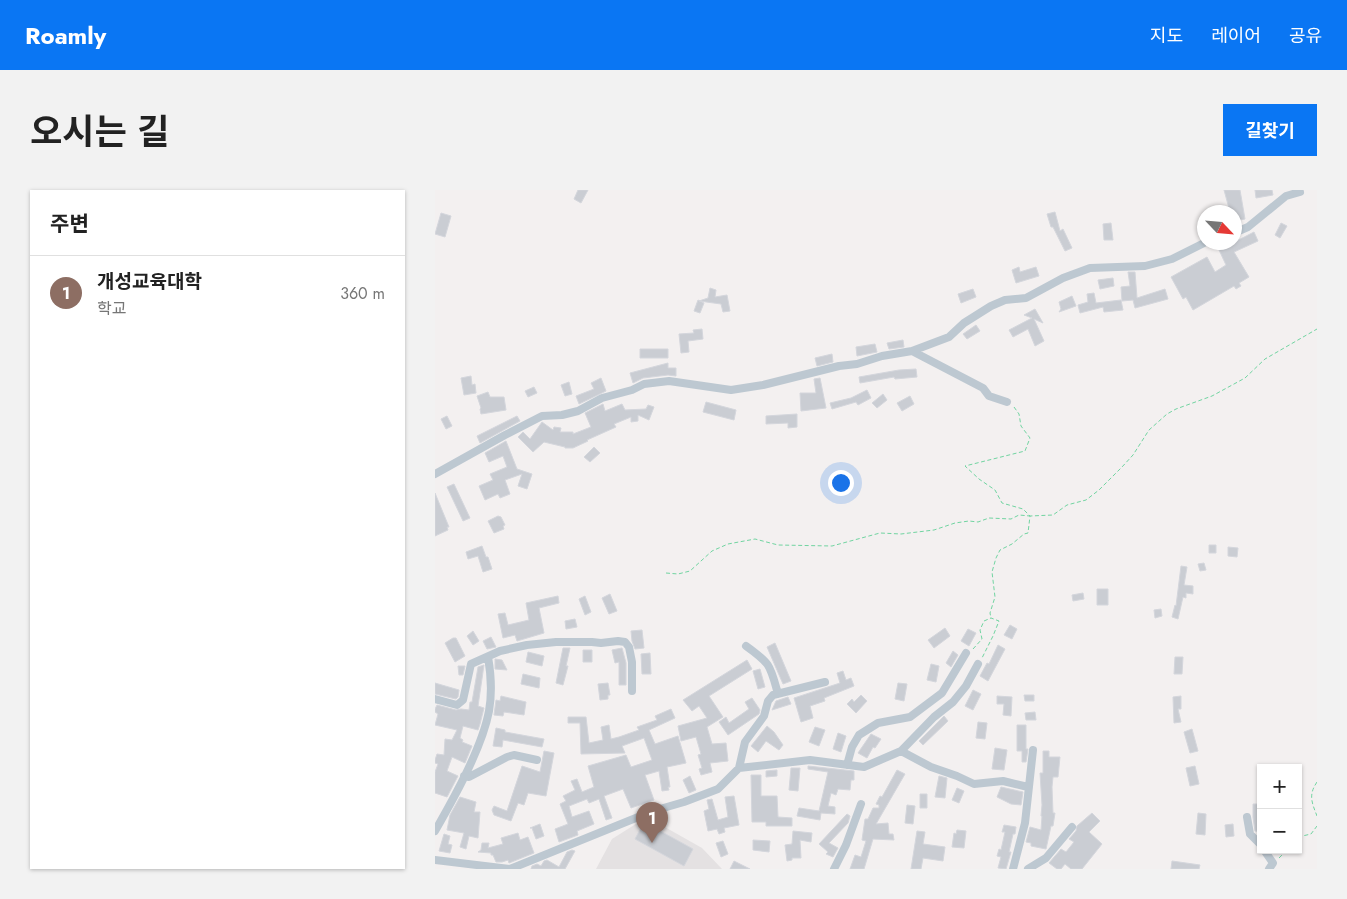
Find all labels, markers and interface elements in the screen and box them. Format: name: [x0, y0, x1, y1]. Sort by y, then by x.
text: Roamly: [25, 18, 106, 53]
text: 지도: [1150, 23, 1183, 49]
text: 레이어: [1211, 23, 1261, 49]
text: 공유: [1289, 23, 1322, 49]
button: 길찾기: [1223, 104, 1317, 156]
text: 오시는 길: [30, 107, 169, 157]
north arrow: [1197, 205, 1242, 250]
text: 주변: [50, 209, 89, 239]
text: 개성교육대학: [97, 268, 202, 295]
text: 1: [62, 282, 70, 305]
text: 360 m: [340, 282, 385, 305]
text: 학교: [97, 297, 126, 320]
your location: [828, 470, 854, 496]
map controls: [1257, 764, 1302, 854]
button: +: [1257, 764, 1302, 809]
pin: 1: [636, 802, 668, 843]
button: −: [1257, 809, 1302, 854]

